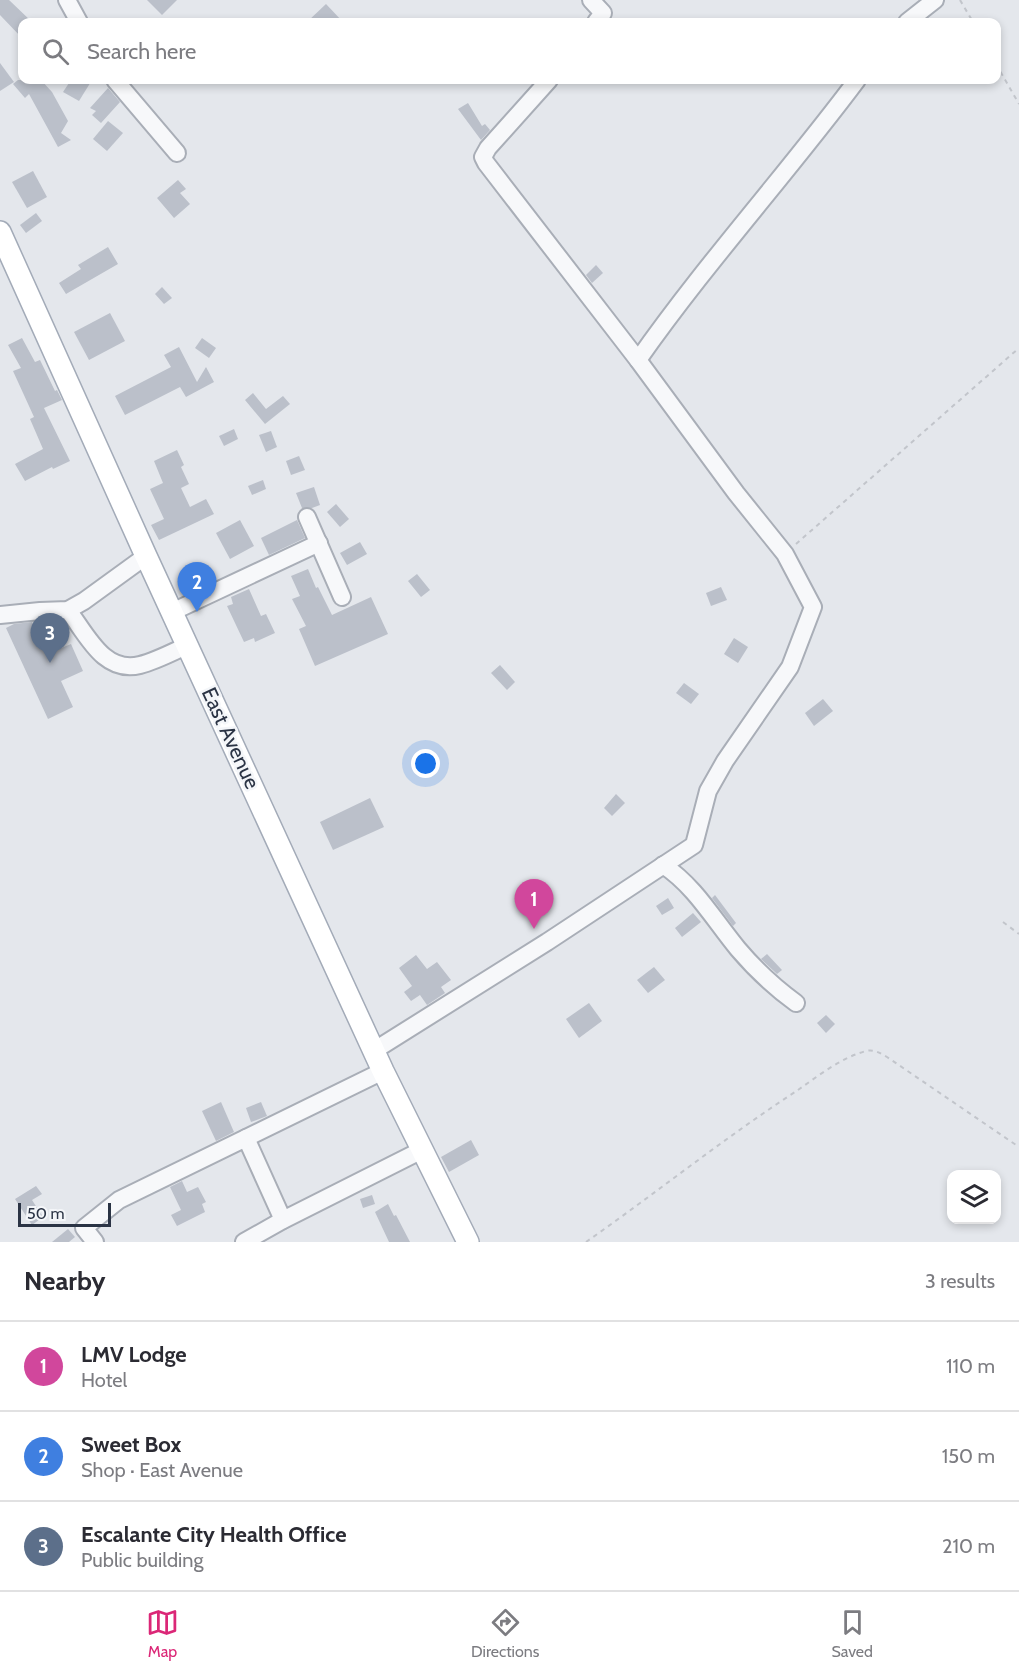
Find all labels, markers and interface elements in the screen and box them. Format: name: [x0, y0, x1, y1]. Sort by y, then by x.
search box: [18, 18, 1001, 84]
icon: search: [39, 35, 72, 68]
text: Search here: [87, 38, 196, 65]
pin: 2: [178, 562, 216, 612]
pin: 3: [31, 614, 70, 663]
street label: East Avenue: [197, 683, 265, 793]
your location: [411, 749, 440, 778]
pin: 1: [514, 880, 554, 929]
map controls: [947, 1170, 1001, 1224]
button: layers: [947, 1170, 1001, 1224]
scale bar: [18, 1200, 111, 1228]
text: 50 m: [27, 1204, 64, 1223]
text: Nearby: [24, 1265, 105, 1297]
text: 3 results: [925, 1269, 995, 1293]
text: LMV Lodge: [81, 1341, 187, 1368]
text: 1: [40, 1354, 47, 1378]
text: 110 m: [946, 1354, 995, 1378]
text: Hotel: [81, 1368, 127, 1392]
text: Sweet Box: [81, 1431, 181, 1458]
text: 2: [38, 1444, 49, 1468]
text: 150 m: [942, 1444, 995, 1468]
text: Shop · East Avenue: [81, 1458, 243, 1482]
text: Escalante City Health Office: [81, 1521, 347, 1548]
text: 3: [38, 1534, 49, 1558]
text: 210 m: [942, 1534, 995, 1558]
text: Public building: [81, 1548, 203, 1572]
tab: Map: [146, 1606, 179, 1661]
tab: Directions: [471, 1606, 539, 1661]
tab: Saved: [831, 1606, 873, 1661]

